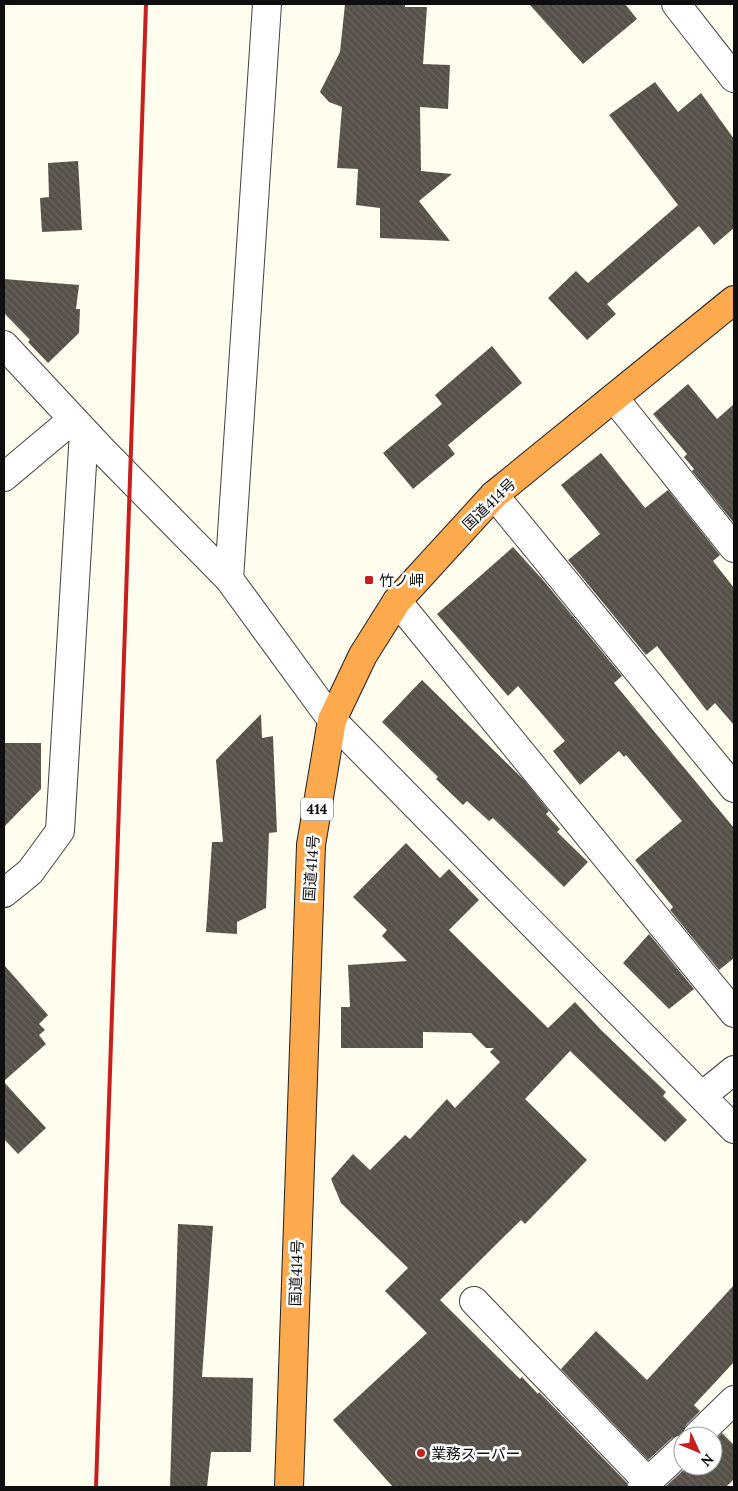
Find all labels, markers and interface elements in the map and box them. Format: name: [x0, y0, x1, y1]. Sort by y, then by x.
street label: 国道414号: [458, 474, 520, 534]
place label: 竹ノ岬: [379, 571, 424, 590]
marker: 竹ノ岬: [363, 574, 375, 586]
road number: 414: [301, 798, 333, 821]
street label: 国道414号: [299, 834, 323, 902]
street label: 国道414号: [285, 1239, 307, 1307]
north arrow: [673, 1426, 723, 1476]
place label: 業務スーパー: [431, 1444, 521, 1463]
marker: 業務スーパー: [415, 1447, 427, 1459]
text: N: [697, 1450, 718, 1470]

